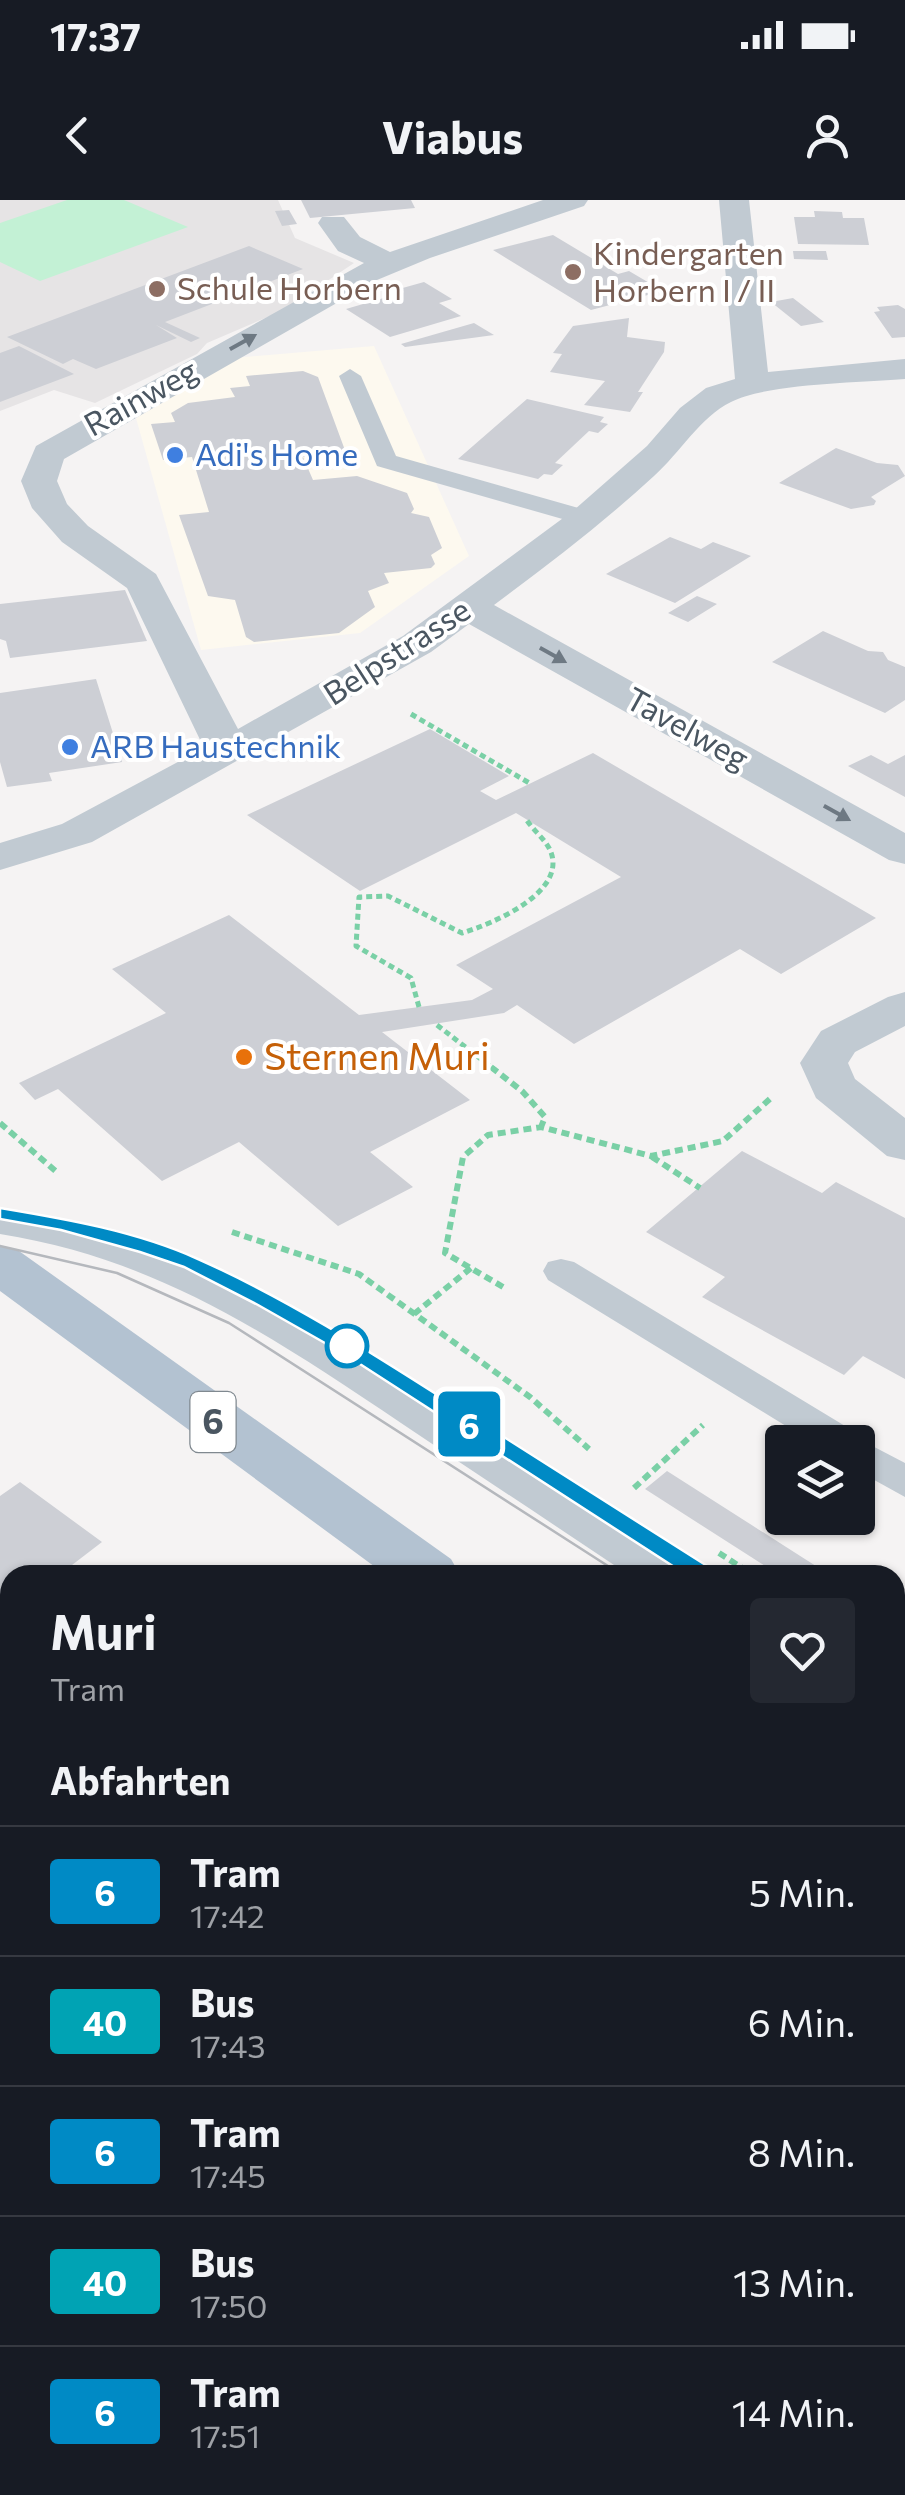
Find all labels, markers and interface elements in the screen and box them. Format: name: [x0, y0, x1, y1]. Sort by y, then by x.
text: 17:37: [50, 12, 141, 59]
icon: back: [50, 108, 105, 163]
text: Viabus: [382, 108, 523, 163]
icon: person: [800, 108, 855, 163]
place label: Kindergarten Horbern I / II: [593, 232, 784, 309]
marker: Kindergarten Horbern I / II: [562, 261, 584, 283]
place label: Schule Horbern: [177, 267, 402, 307]
marker: Schule Horbern: [146, 278, 168, 300]
one-way arrow: [228, 333, 257, 350]
street label: Rainweg: [76, 349, 204, 444]
place label: Adi's Home: [195, 433, 358, 473]
marker: Adi's Home: [164, 444, 186, 466]
street label: Belpstrasse: [315, 588, 477, 713]
one-way arrow: [539, 646, 568, 663]
street label: Tavelweg: [620, 677, 756, 777]
place label: ARB Haustechnik: [90, 725, 341, 765]
marker: ARB Haustechnik: [59, 736, 81, 758]
one-way arrow: [823, 804, 852, 821]
place label: Sternen Muri: [264, 1031, 490, 1078]
marker: Sternen Muri: [233, 1046, 255, 1068]
unlabelled marker: [326, 1325, 368, 1367]
road number: 6: [190, 1392, 236, 1452]
line badge: 6: [436, 1392, 502, 1456]
text: 6: [458, 1403, 480, 1446]
map controls: [765, 1425, 875, 1535]
button: layers: [765, 1425, 875, 1535]
button: heart: [750, 1598, 855, 1703]
text: Muri: [50, 1601, 157, 1660]
text: Tram: [50, 1668, 125, 1708]
text: Abfahrten: [50, 1756, 230, 1803]
text: Tram: [190, 1848, 281, 1895]
text: 5 Min.: [749, 1868, 855, 1915]
text: 6: [94, 1870, 116, 1913]
text: 17:42: [190, 1895, 265, 1935]
text: Bus: [190, 1978, 255, 2025]
text: 6 Min.: [748, 1998, 855, 2045]
text: 40: [83, 2000, 127, 2043]
text: 17:43: [190, 2025, 266, 2065]
text: Tram: [190, 2108, 281, 2155]
text: 8 Min.: [748, 2128, 855, 2175]
text: 6: [94, 2130, 116, 2173]
text: 17:45: [190, 2155, 266, 2195]
text: Bus: [190, 2238, 255, 2285]
text: 13 Min.: [733, 2258, 855, 2305]
text: 40: [83, 2260, 127, 2303]
text: 17:50: [190, 2285, 267, 2325]
text: Tram: [190, 2368, 281, 2415]
text: 14 Min.: [732, 2388, 855, 2435]
text: 6: [94, 2390, 116, 2433]
text: 17:51: [190, 2415, 260, 2455]

